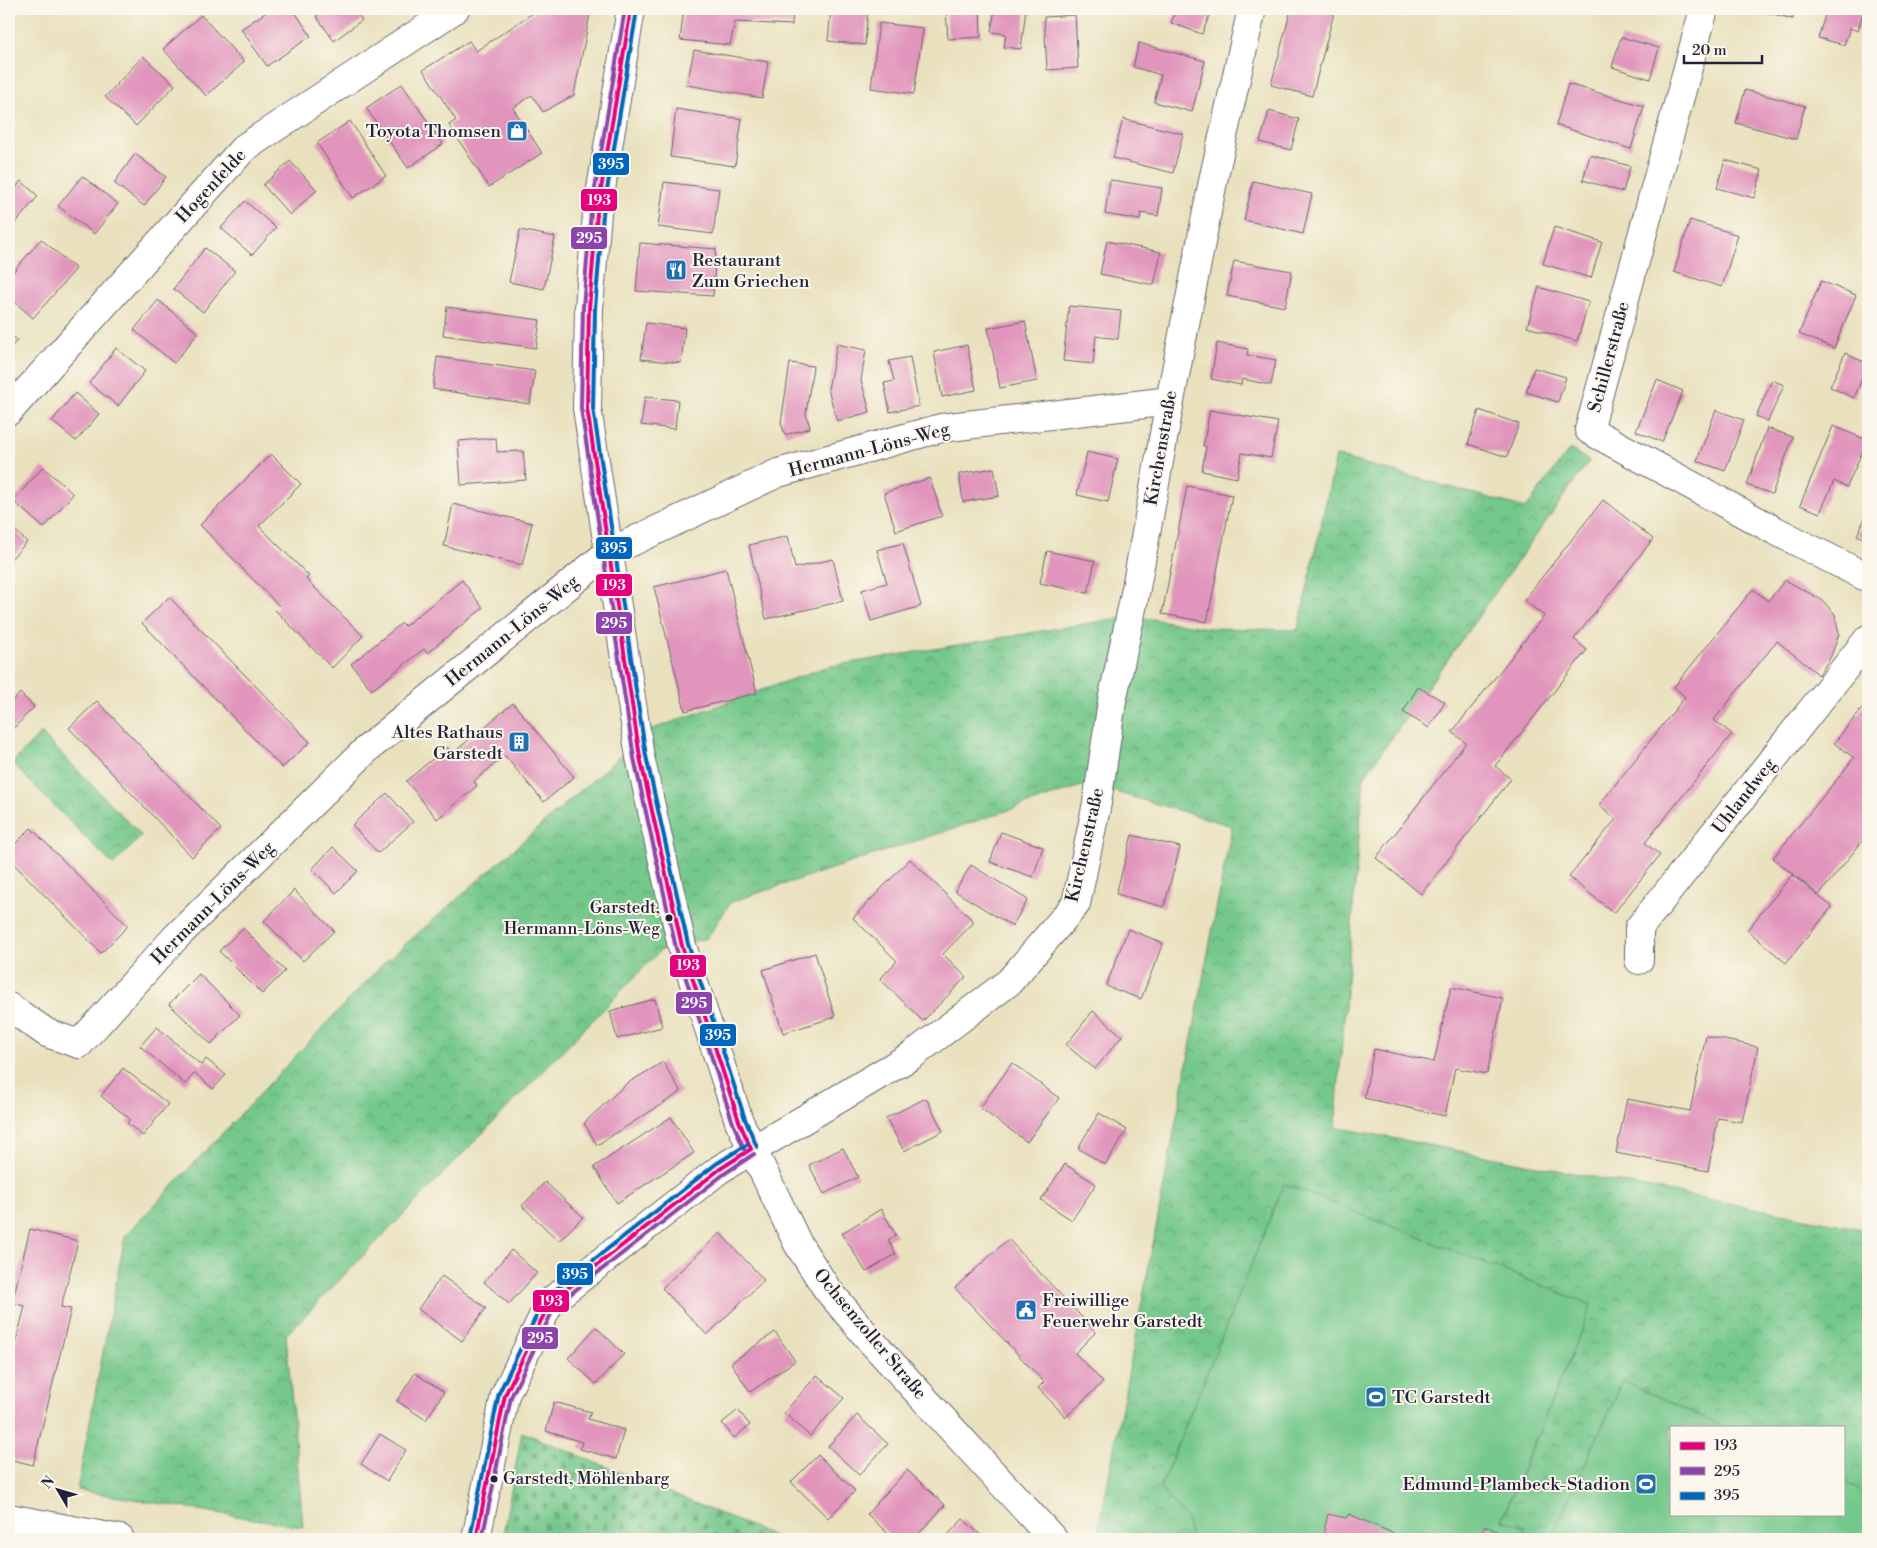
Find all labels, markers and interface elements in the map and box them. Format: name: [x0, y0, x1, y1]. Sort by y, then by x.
scale bar: [1684, 32, 1762, 64]
text: 20 m: [1692, 41, 1727, 60]
shop icon: Toyota Thomsen: [505, 119, 529, 143]
place label: Toyota Thomsen: [366, 120, 501, 143]
street label: Hogenfelde: [171, 144, 251, 228]
line badge: 395: [592, 152, 630, 176]
text: 395: [598, 156, 624, 174]
line badge: 193: [580, 188, 618, 212]
text: 193: [587, 192, 611, 210]
line badge: 295: [570, 226, 608, 250]
text: 295: [576, 230, 602, 248]
place label: Restaurant Zum Griechen: [692, 249, 810, 293]
restaurant icon: Restaurant Zum Griechen: [664, 258, 688, 282]
street label: Schillerstraße: [1583, 299, 1635, 415]
street label: Kirchenstraße: [1140, 389, 1182, 507]
street label: Hermann-Löns-Weg: [786, 417, 953, 483]
line badge: 395: [595, 536, 633, 560]
text: 395: [601, 540, 627, 558]
street label: Hermann-Löns-Weg: [440, 570, 584, 692]
line badge: 193: [595, 573, 633, 597]
text: 193: [602, 577, 626, 595]
line badge: 295: [595, 611, 633, 635]
text: 295: [601, 615, 627, 633]
place label: Altes Rathaus Garstedt: [391, 721, 504, 765]
building icon: Altes Rathaus Garstedt: [507, 730, 531, 754]
street label: Uhlandweg: [1707, 753, 1781, 839]
street label: Kirchenstraße: [1061, 786, 1109, 904]
street label: Hermann-Löns-Weg: [146, 836, 280, 970]
place label: Garstedt, Hermann-Löns-Weg: [504, 897, 660, 940]
marker: Garstedt, Hermann-Löns-Weg: [664, 913, 674, 923]
line badge: 193: [669, 954, 707, 978]
text: 193: [676, 957, 700, 975]
line badge: 295: [675, 991, 713, 1015]
text: 295: [681, 995, 707, 1013]
line badge: 395: [699, 1023, 737, 1047]
text: 395: [705, 1027, 731, 1045]
line badge: 395: [556, 1262, 594, 1286]
street label: Ochsenzoller Straße: [808, 1264, 932, 1404]
text: 395: [562, 1266, 588, 1284]
line badge: 193: [532, 1289, 570, 1313]
place label: Freiwillige Feuerwehr Garstedt: [1042, 1289, 1204, 1333]
text: 193: [539, 1293, 563, 1311]
public building icon: Freiwillige Feuerwehr Garstedt: [1014, 1298, 1038, 1322]
line badge: 295: [521, 1326, 559, 1350]
text: 295: [527, 1330, 553, 1348]
sports icon: TC Garstedt: [1364, 1385, 1388, 1409]
place label: TC Garstedt: [1392, 1386, 1491, 1409]
legend: [1670, 1426, 1844, 1516]
text: 193: [1714, 1436, 1737, 1455]
text: 295: [1714, 1462, 1740, 1481]
north arrow: [32, 1466, 82, 1516]
place label: Garstedt, Möhlenbarg: [503, 1468, 670, 1490]
sports icon: Edmund-Plambeck-Stadion: [1634, 1472, 1658, 1496]
text: N: [38, 1473, 59, 1493]
place label: Edmund-Plambeck-Stadion: [1403, 1473, 1630, 1496]
marker: Garstedt, Möhlenbarg: [489, 1474, 499, 1484]
text: 395: [1714, 1486, 1740, 1505]

